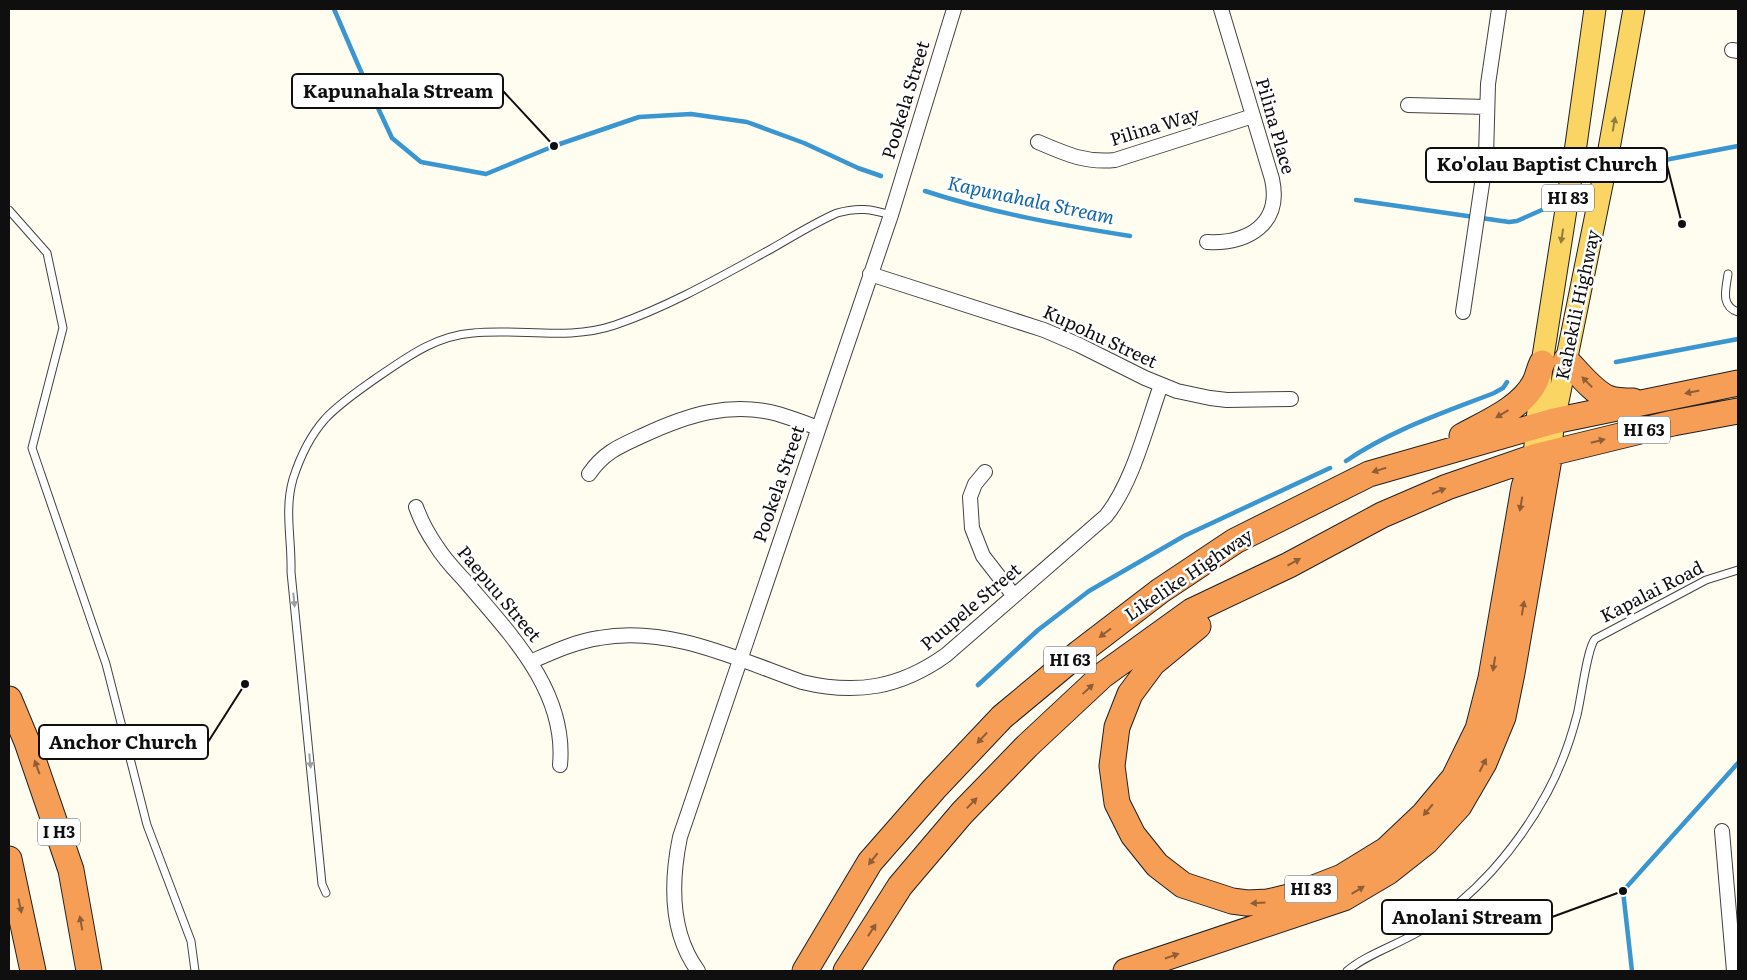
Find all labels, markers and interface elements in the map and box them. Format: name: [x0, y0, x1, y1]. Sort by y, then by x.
street label: Pookela Street: [874, 36, 936, 162]
callout: Kapunahala Stream: [292, 74, 503, 108]
street label: Pilina Place: [1250, 74, 1303, 177]
text: Kapunahala Stream: [303, 76, 493, 104]
street label: Pilina Way: [1106, 99, 1203, 152]
one-way arrow: [1610, 115, 1618, 131]
callout: Ko'olau Baptist Church: [1426, 148, 1667, 182]
text: Ko'olau Baptist Church: [1436, 149, 1658, 177]
water label: Kapunahala Stream: [945, 168, 1118, 230]
road number: HI 83: [1542, 184, 1594, 212]
street label: Kahekili Highway: [1547, 226, 1606, 382]
one-way arrow: [1557, 228, 1565, 244]
street label: Kupohu Street: [1039, 297, 1163, 374]
one-way arrow: [1581, 376, 1593, 388]
one-way arrow: [1684, 388, 1699, 396]
one-way arrow: [1496, 409, 1509, 418]
road number: HI 63: [1618, 416, 1670, 444]
street label: Pookela Street: [745, 421, 810, 546]
one-way arrow: [1590, 437, 1605, 445]
one-way arrow: [1371, 467, 1386, 475]
one-way arrow: [1432, 486, 1446, 494]
one-way arrow: [1516, 496, 1524, 512]
street label: Likelike Highway: [1119, 520, 1258, 627]
street label: Paepuu Street: [452, 539, 549, 648]
street label: Kapalai Road: [1595, 553, 1708, 628]
street label: Puupele Street: [914, 555, 1027, 656]
one-way arrow: [1287, 558, 1300, 567]
one-way arrow: [290, 592, 298, 608]
one-way arrow: [1519, 600, 1527, 616]
one-way arrow: [1099, 627, 1112, 638]
road number: HI 63: [1044, 646, 1096, 674]
one-way arrow: [1489, 656, 1497, 672]
one-way arrow: [1082, 683, 1094, 695]
callout: Anchor Church: [39, 725, 208, 759]
text: Anchor Church: [49, 727, 197, 755]
one-way arrow: [976, 732, 988, 744]
one-way arrow: [306, 754, 314, 770]
one-way arrow: [1479, 757, 1487, 772]
one-way arrow: [32, 759, 40, 774]
one-way arrow: [966, 797, 978, 809]
one-way arrow: [1422, 803, 1434, 815]
road number: I H3: [38, 819, 80, 846]
one-way arrow: [868, 852, 878, 866]
road number: HI 83: [1285, 876, 1337, 902]
one-way arrow: [1351, 885, 1364, 894]
one-way arrow: [16, 899, 24, 914]
one-way arrow: [1250, 899, 1266, 907]
callout: Anolani Stream: [1382, 900, 1552, 934]
text: Anolani Stream: [1392, 902, 1542, 930]
one-way arrow: [76, 915, 84, 931]
one-way arrow: [867, 923, 877, 937]
one-way arrow: [1165, 952, 1180, 960]

